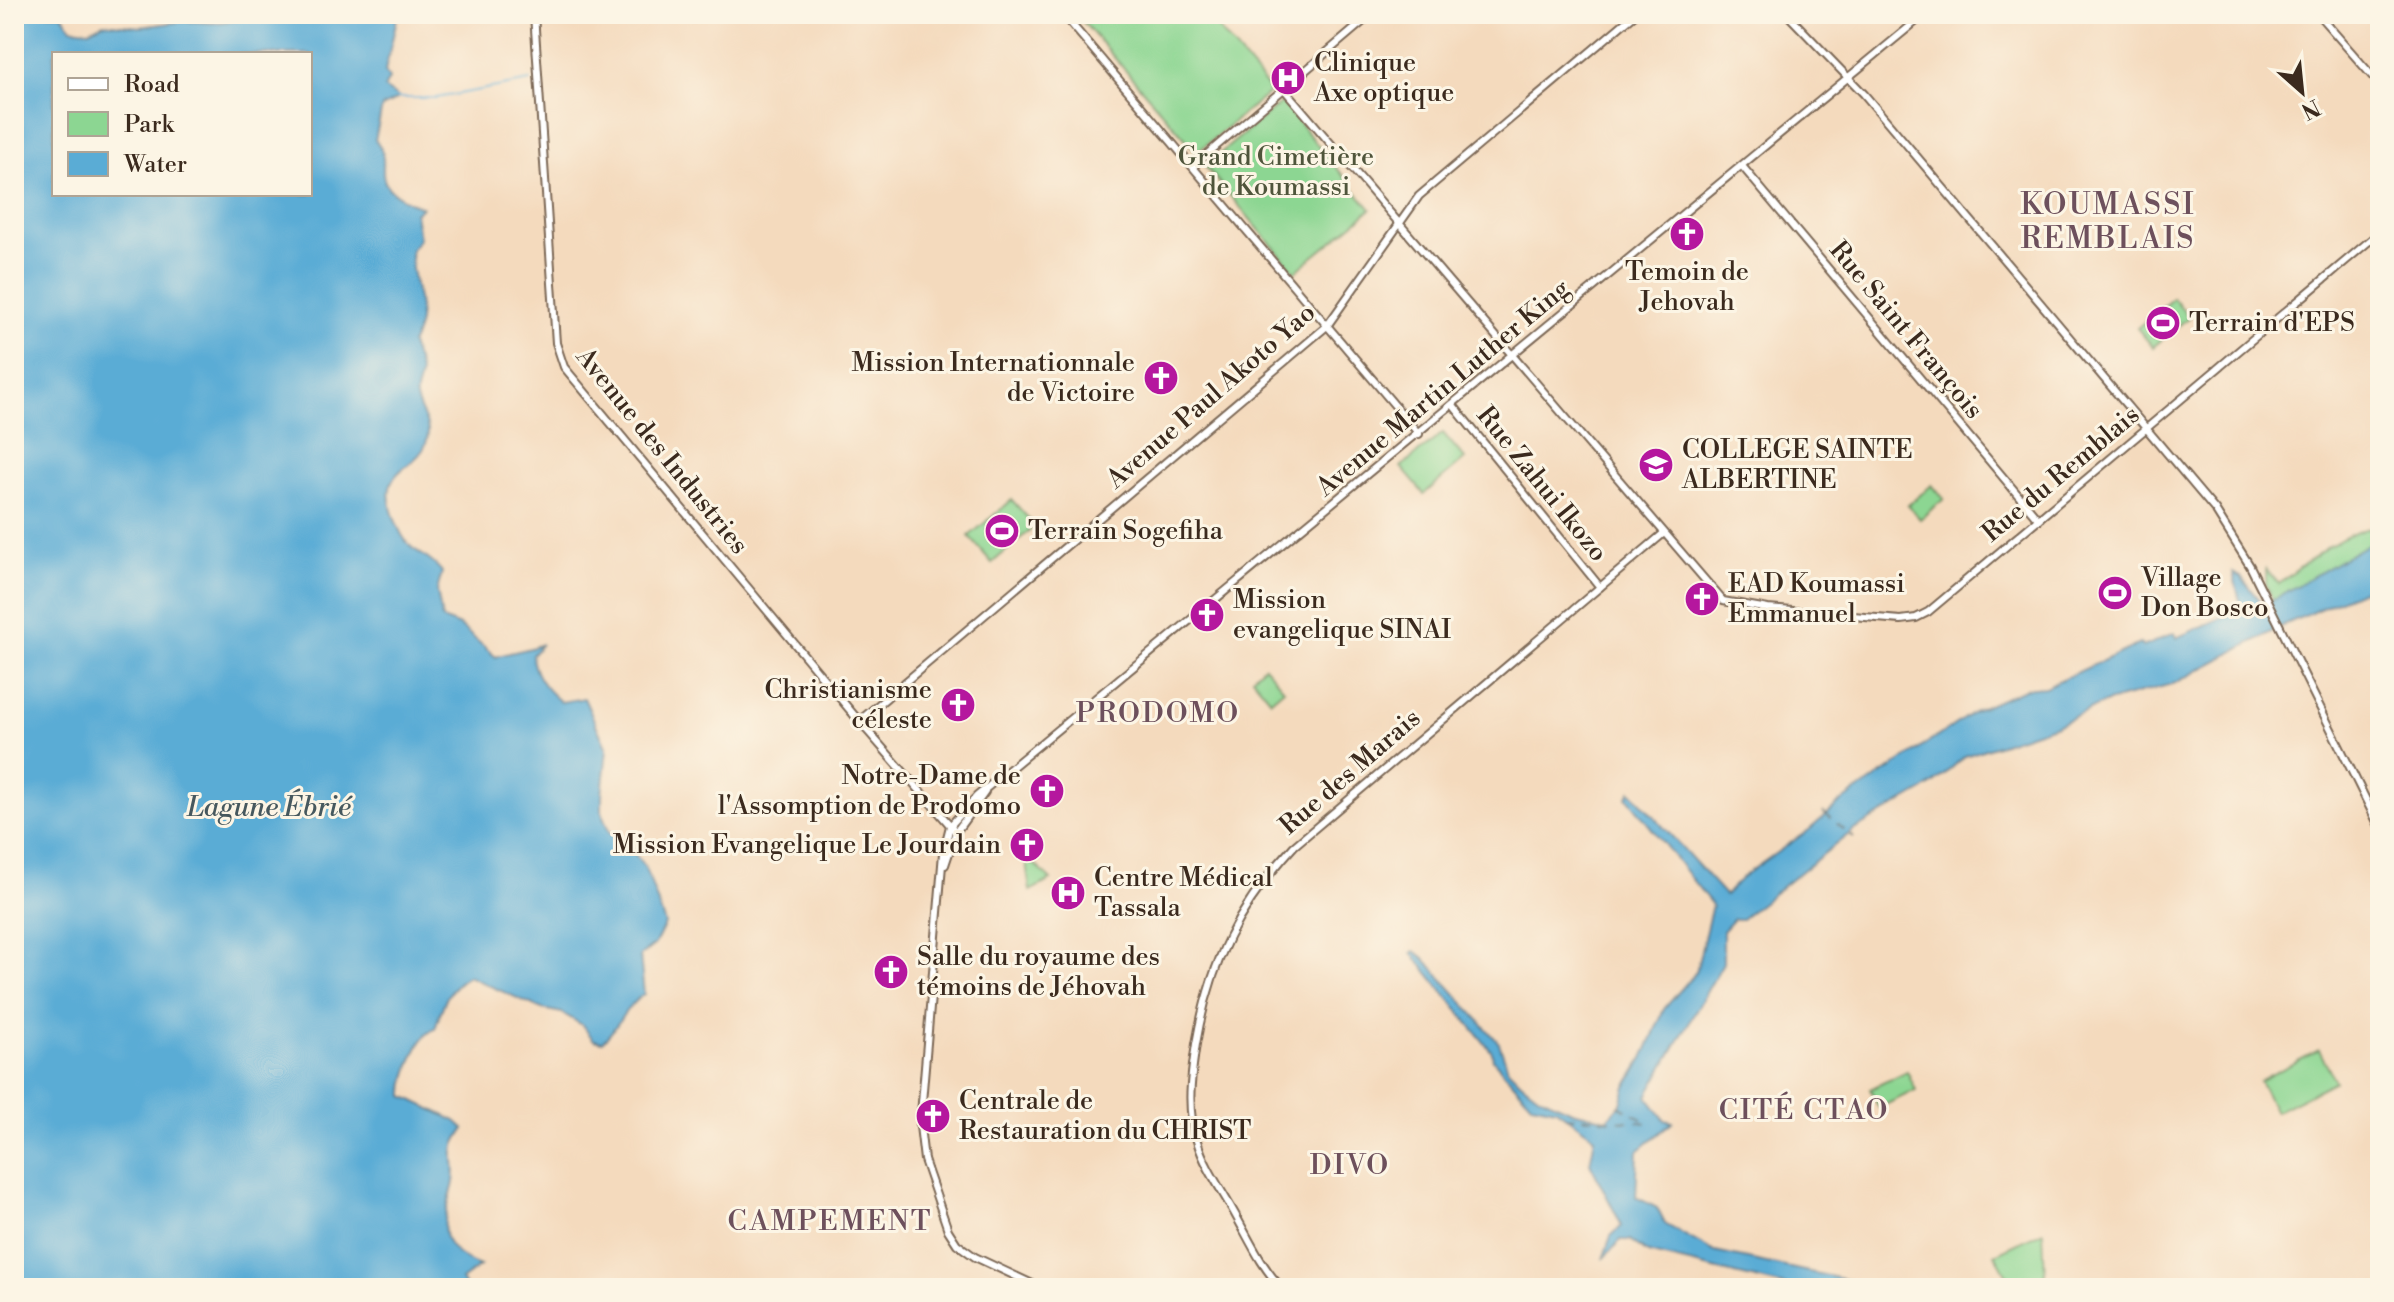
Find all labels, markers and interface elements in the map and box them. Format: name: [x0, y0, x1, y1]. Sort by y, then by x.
place label: Clinique Axe optique: [1313, 47, 1454, 109]
legend: [52, 52, 312, 196]
north arrow: [2262, 52, 2342, 132]
hospital icon: Clinique Axe optique: [1269, 59, 1307, 97]
text: Road: [124, 70, 180, 100]
text: N: [2296, 93, 2324, 125]
text: Park: [124, 110, 175, 140]
park label: Grand Cimetière de Koumassi: [1178, 141, 1374, 203]
text: Water: [123, 150, 187, 180]
district label: KOUMASSI REMBLAIS: [2020, 186, 2196, 258]
church icon: Temoin de Jehovah: [1668, 215, 1706, 253]
street label: Rue Saint François: [1822, 235, 1990, 425]
place label: Temoin de Jehovah: [1625, 256, 1749, 318]
street label: Avenue Martin Luther King: [1309, 272, 1577, 504]
street label: Avenue Paul Akoto Yao: [1099, 297, 1322, 496]
sports icon: Terrain d'EPS: [2144, 304, 2182, 342]
place label: Terrain d'EPS: [2189, 307, 2355, 339]
street label: Avenue des Industries: [568, 341, 755, 561]
place label: Mission Internationnale de Victoire: [851, 347, 1135, 409]
church icon: Mission Internationnale de Victoire: [1142, 359, 1180, 397]
street label: Rue du Remblais: [1976, 399, 2146, 549]
street label: Rue Zahui Ikozo: [1470, 400, 1614, 568]
place label: COLLEGE SAINTE ALBERTINE: [1681, 434, 1913, 496]
school or university icon: COLLEGE SAINTE ALBERTINE: [1637, 446, 1675, 484]
sports icon: Terrain Sogefiha: [983, 512, 1021, 550]
place label: Terrain Sogefiha: [1028, 515, 1224, 547]
place label: Village Don Bosco: [2140, 562, 2269, 624]
place label: EAD Koumassi Emmanuel: [1728, 568, 1905, 630]
sports icon: Village Don Bosco: [2096, 574, 2134, 612]
church icon: EAD Koumassi Emmanuel: [1683, 580, 1721, 618]
place label: Mission evangelique SINAI: [1233, 584, 1451, 646]
church icon: Mission evangelique SINAI: [1188, 596, 1226, 634]
place label: Christianisme céleste: [764, 674, 932, 736]
church icon: Christianisme céleste: [939, 686, 977, 724]
district label: PRODOMO: [1076, 696, 1240, 731]
street label: Rue des Marais: [1273, 702, 1427, 842]
place label: Notre-Dame de l'Assomption de Prodomo: [718, 760, 1021, 822]
church icon: Notre-Dame de l'Assomption de Prodomo: [1028, 772, 1066, 810]
water label: Lagune Ébrié: [186, 788, 353, 825]
church icon: Mission Evangelique Le Jourdain: [1008, 826, 1046, 864]
place label: Mission Evangelique Le Jourdain: [613, 829, 1001, 861]
place label: Centre Médical Tassala: [1094, 862, 1273, 924]
hospital icon: Centre Médical Tassala: [1049, 874, 1087, 912]
place label: Salle du royaume des témoins de Jéhovah: [917, 941, 1160, 1003]
church icon: Salle du royaume des témoins de Jéhovah: [872, 953, 910, 991]
place label: Centrale de Restauration du CHRIST: [959, 1085, 1251, 1147]
district label: CITÉ CTAO: [1719, 1091, 1889, 1128]
church icon: Centrale de Restauration du CHRIST: [914, 1097, 952, 1135]
district label: DIVO: [1310, 1148, 1390, 1183]
district label: CAMPEMENT: [727, 1204, 933, 1239]

